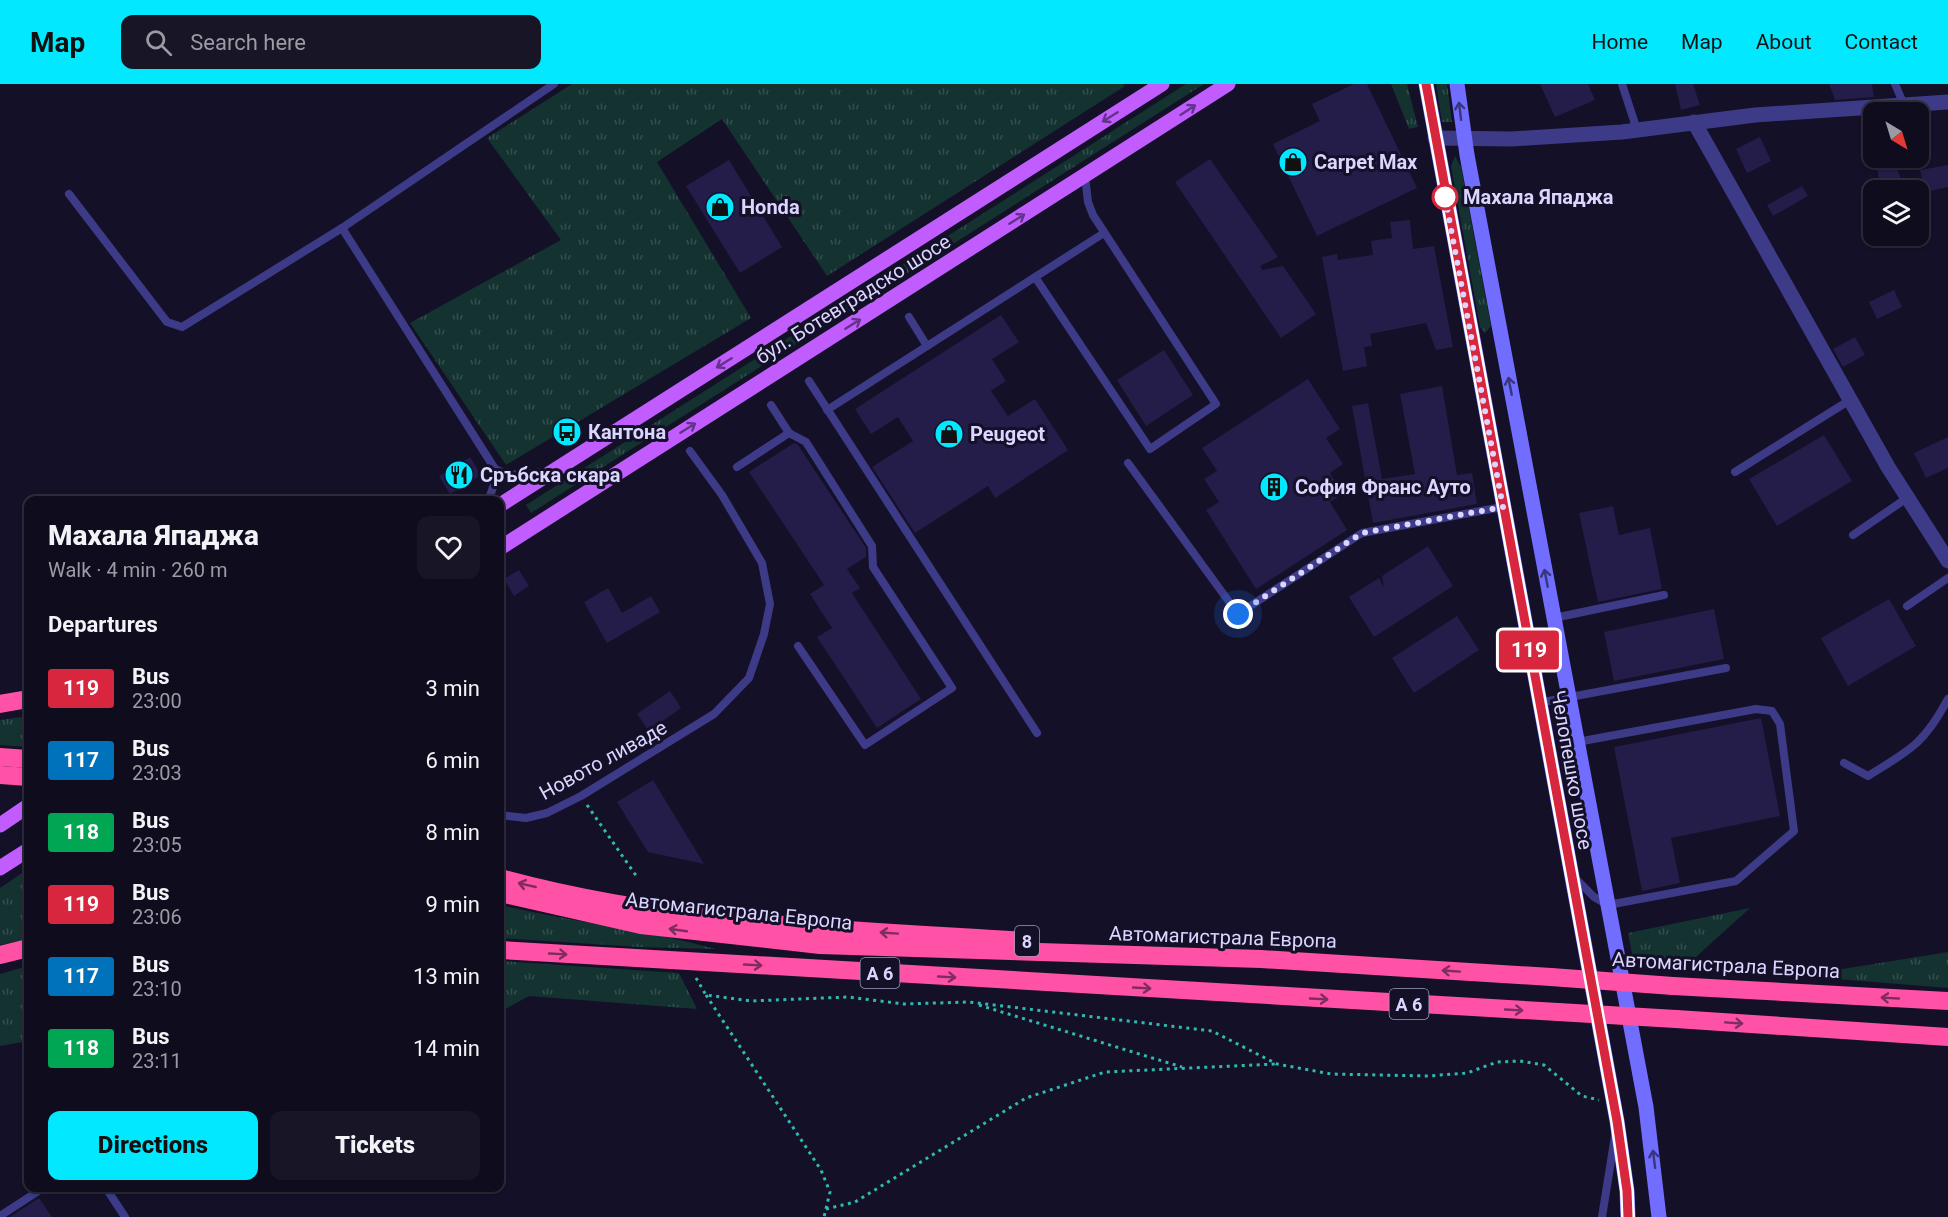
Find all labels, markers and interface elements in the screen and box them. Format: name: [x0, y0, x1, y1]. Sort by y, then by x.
search box: [121, 15, 541, 69]
text: Map: [30, 26, 85, 59]
icon: search: [142, 26, 175, 59]
text: Search here: [190, 30, 306, 55]
text: Home: [1592, 30, 1648, 54]
text: Map: [1681, 30, 1723, 54]
text: About: [1756, 30, 1812, 54]
text: Contact: [1845, 30, 1918, 54]
one-way arrow: [1454, 102, 1465, 122]
north arrow: [1863, 102, 1929, 168]
map controls: [1863, 102, 1929, 246]
one-way arrow: [1179, 104, 1195, 116]
one-way arrow: [1102, 111, 1119, 123]
shop icon: Carpet Max: [1277, 146, 1309, 178]
place label: Carpet Max: [1314, 150, 1418, 174]
button: layers: [1863, 180, 1929, 246]
marker: Махала Япаджа: [1432, 184, 1458, 210]
place label: Махала Япаджа: [1463, 185, 1614, 209]
shop icon: Honda: [704, 191, 736, 223]
place label: Honda: [741, 195, 800, 219]
one-way arrow: [1008, 213, 1025, 225]
street label: бул. Ботевградско шосе: [751, 229, 955, 369]
one-way arrow: [844, 317, 861, 329]
one-way arrow: [716, 357, 733, 369]
one-way arrow: [1504, 377, 1515, 396]
bus stop icon: Кантона: [551, 416, 583, 448]
shop icon: Peugeot: [933, 418, 965, 450]
place label: Кантона: [588, 420, 666, 444]
one-way arrow: [679, 422, 696, 434]
place label: Peugeot: [970, 422, 1045, 446]
restaurant icon: Сръбска скара: [443, 459, 475, 491]
place label: Сръбска скара: [480, 463, 621, 487]
building icon: София Франс Ауто: [1258, 471, 1290, 503]
place label: София Франс Ауто: [1295, 475, 1471, 499]
button: heart: [417, 516, 480, 579]
text: Махала Япаджа: [48, 519, 259, 552]
text: Walk · 4 min · 260 m: [48, 558, 227, 582]
one-way arrow: [1540, 568, 1551, 588]
your location: [1223, 599, 1253, 629]
text: Departures: [48, 612, 158, 637]
line badge: 119: [1494, 630, 1564, 670]
text: 119: [1511, 638, 1547, 662]
text: Bus: [132, 664, 170, 689]
text: 119: [63, 676, 99, 700]
text: 3 min: [425, 676, 480, 701]
text: 23:00: [132, 689, 182, 713]
street label: Челопешко шосе: [1546, 689, 1598, 851]
street label: Новото ливаде: [535, 715, 671, 805]
text: Bus: [132, 736, 170, 761]
text: 117: [63, 748, 99, 772]
text: 6 min: [425, 748, 480, 773]
text: 23:03: [132, 761, 182, 785]
text: Bus: [132, 808, 170, 833]
text: 118: [63, 820, 99, 844]
text: 8 min: [425, 820, 480, 845]
text: 23:05: [132, 833, 182, 857]
one-way arrow: [518, 878, 537, 890]
text: Bus: [132, 880, 170, 905]
street label: Автомагистрала Европа: [624, 887, 854, 935]
text: 119: [63, 892, 99, 916]
text: 9 min: [425, 892, 480, 917]
text: 23:06: [132, 905, 182, 929]
street label: Автомагистрала Европа: [1109, 921, 1337, 953]
one-way arrow: [669, 925, 689, 936]
road number: 8: [1015, 926, 1039, 956]
one-way arrow: [879, 927, 899, 938]
street label: Автомагистрала Европа: [1611, 947, 1841, 983]
one-way arrow: [547, 948, 567, 959]
text: Bus: [132, 952, 170, 977]
road number: A 6: [860, 958, 900, 988]
one-way arrow: [742, 960, 762, 971]
text: 117: [63, 964, 99, 988]
text: 13 min: [413, 964, 480, 989]
one-way arrow: [1442, 965, 1462, 976]
one-way arrow: [937, 971, 957, 982]
text: 23:10: [132, 977, 182, 1001]
one-way arrow: [1131, 983, 1151, 994]
road number: A 6: [1390, 989, 1428, 1019]
one-way arrow: [1880, 992, 1900, 1003]
one-way arrow: [1309, 993, 1329, 1004]
one-way arrow: [1503, 1004, 1523, 1015]
one-way arrow: [1724, 1018, 1744, 1029]
text: Bus: [132, 1024, 170, 1049]
text: 118: [63, 1036, 99, 1060]
text: 14 min: [413, 1036, 480, 1061]
text: 23:11: [132, 1049, 182, 1073]
button: Directions: [48, 1111, 258, 1180]
button: Tickets: [270, 1111, 480, 1180]
one-way arrow: [1648, 1149, 1659, 1169]

